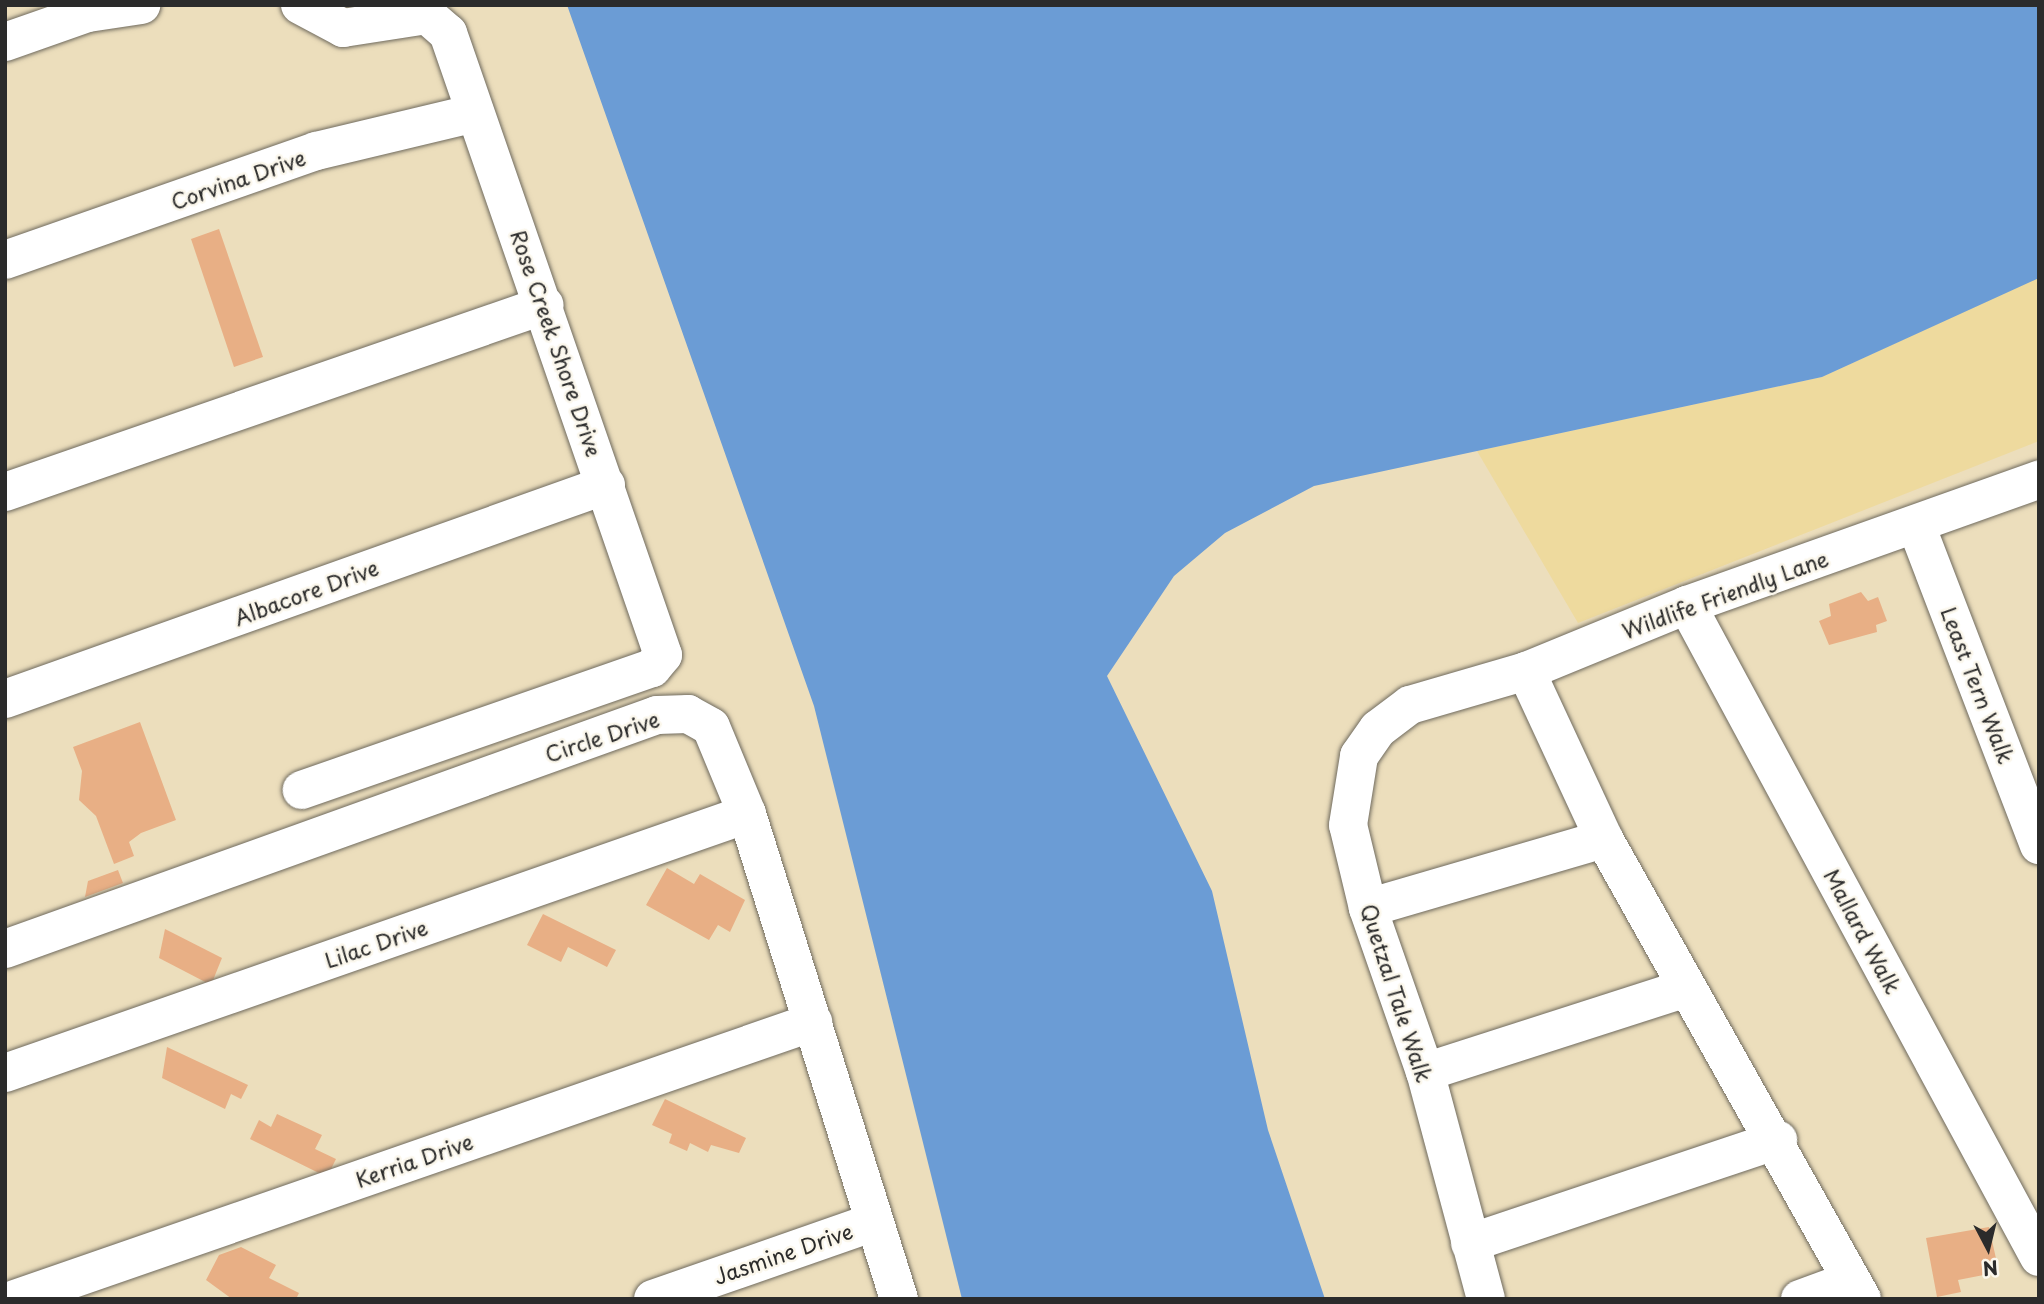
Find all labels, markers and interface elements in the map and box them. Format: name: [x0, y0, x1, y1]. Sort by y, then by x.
street label: Corvina Drive: [168, 144, 308, 214]
street label: Rose Creek Shore Drive: [506, 226, 608, 460]
street label: Wildlife Friendly Lane: [1618, 545, 1832, 643]
street label: Albacore Drive: [230, 554, 382, 630]
street label: Least Tern Walk: [1936, 603, 2020, 767]
street label: Circle Drive: [541, 705, 663, 767]
street label: Mallard Walk: [1819, 864, 1907, 998]
street label: Quetzal Tale Walk: [1356, 899, 1438, 1087]
street label: Lilac Drive: [321, 914, 431, 972]
street label: Kerria Drive: [352, 1128, 476, 1192]
north arrow: [1953, 1213, 2023, 1283]
street label: Jasmine Drive: [710, 1217, 856, 1289]
text: N: [1981, 1254, 2000, 1284]

